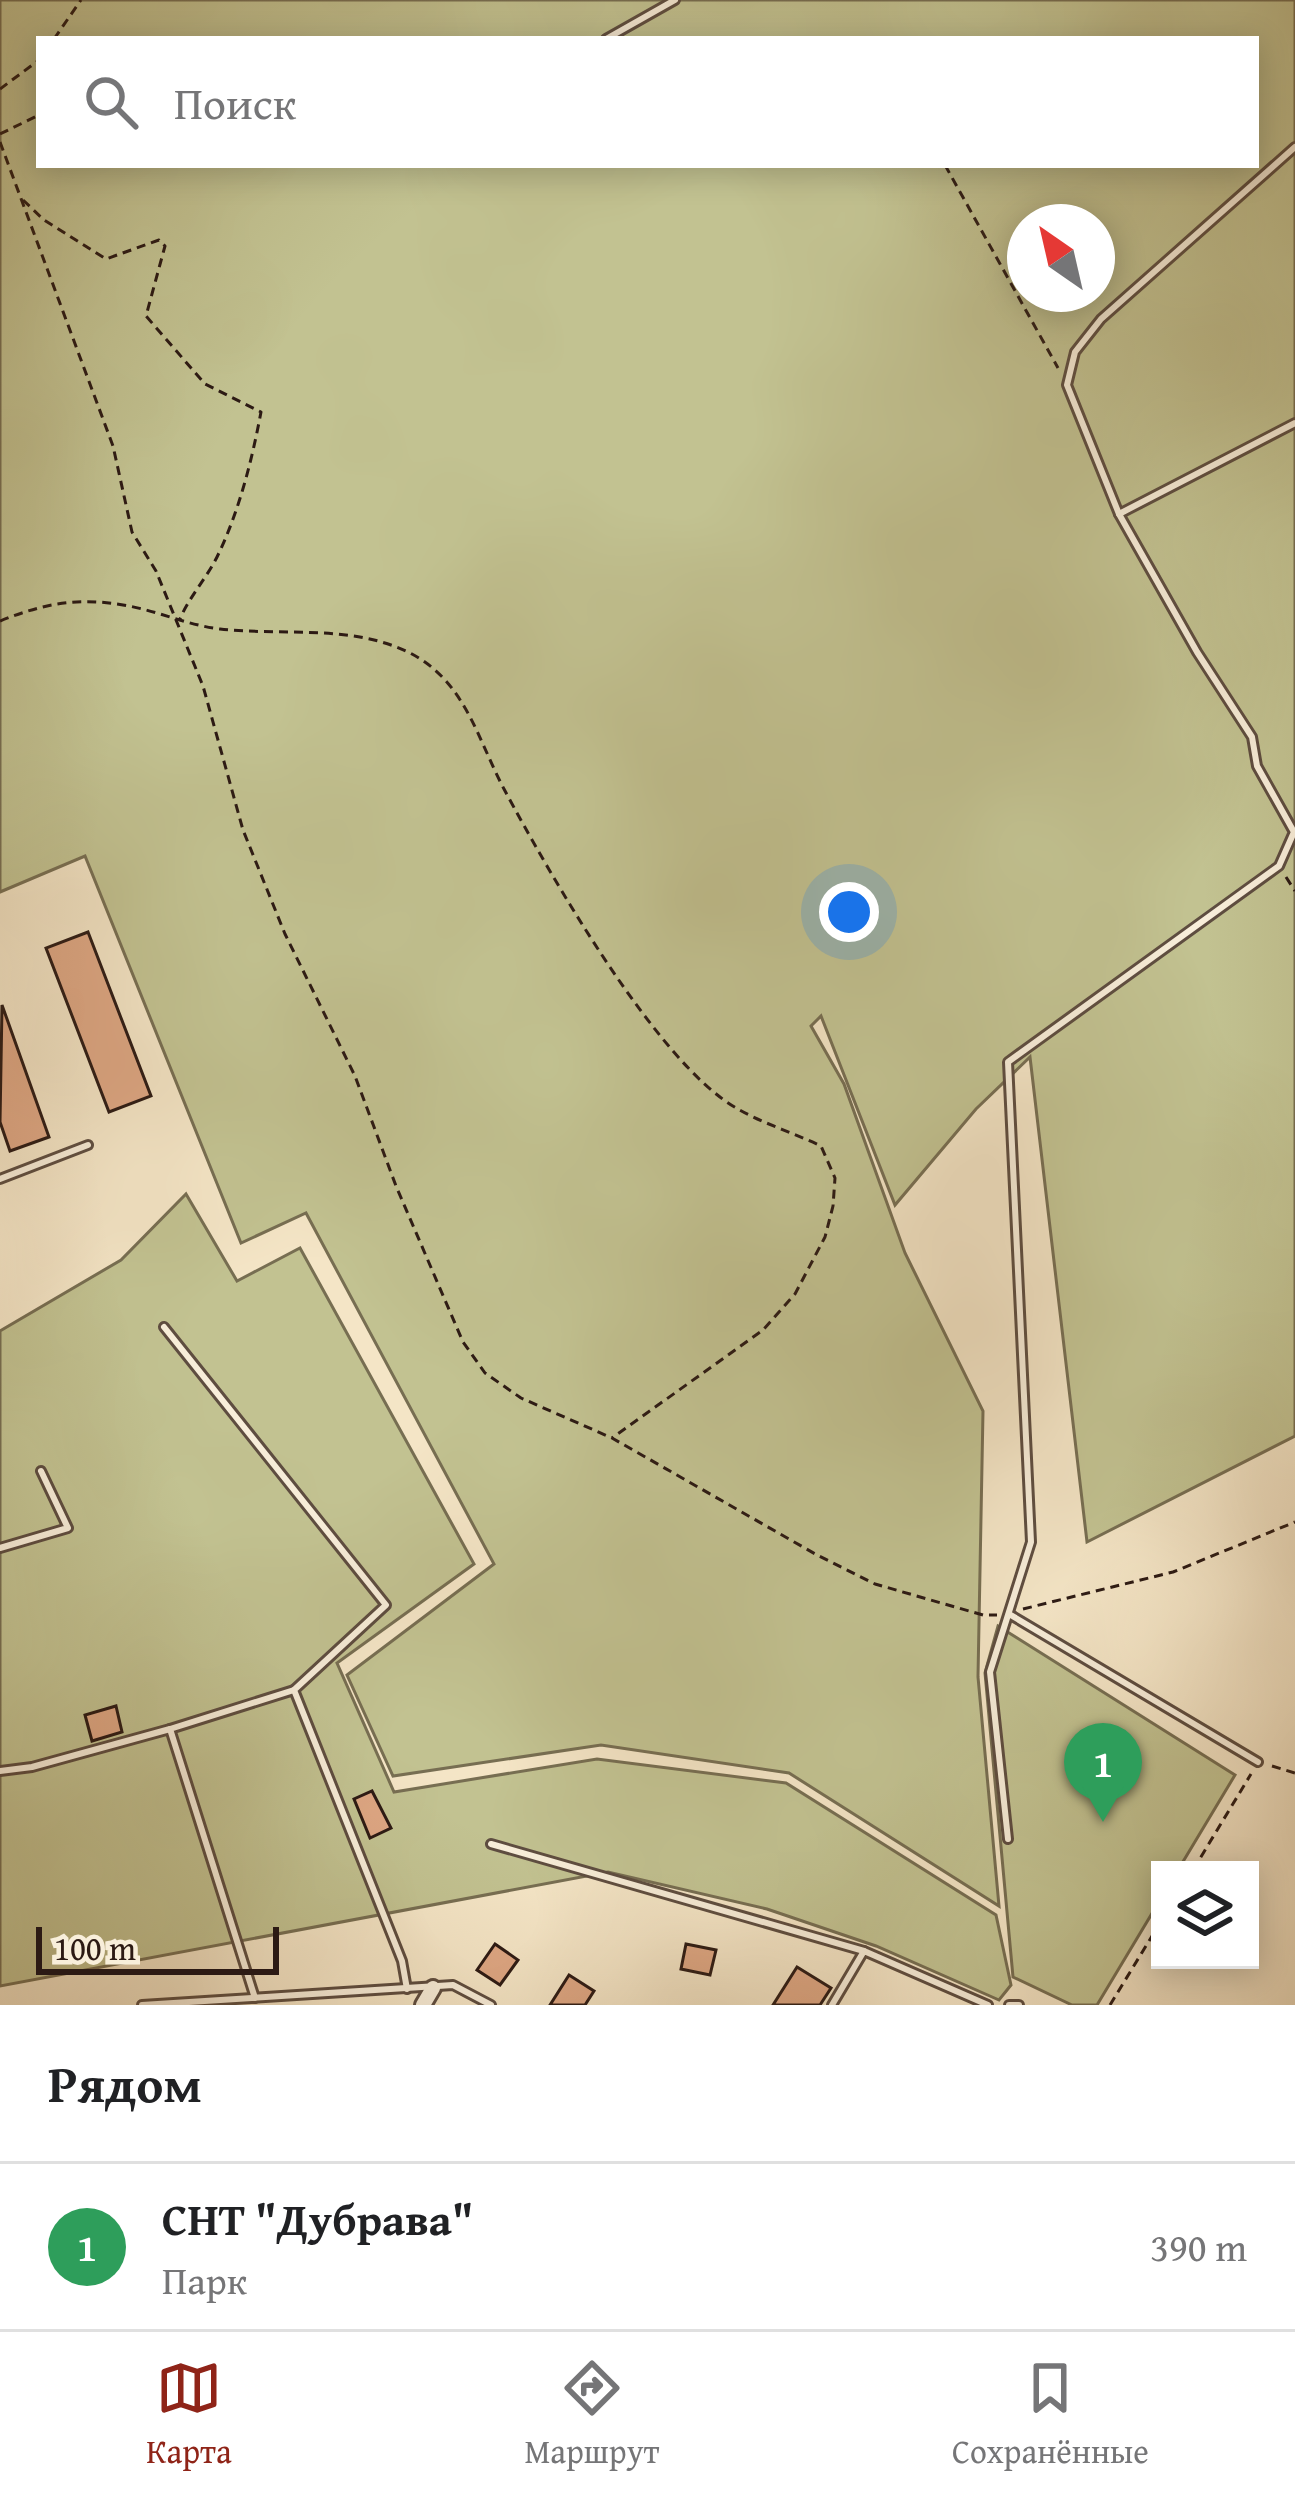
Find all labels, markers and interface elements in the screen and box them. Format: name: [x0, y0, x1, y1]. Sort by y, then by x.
search box: [36, 36, 1259, 168]
icon: search: [78, 69, 144, 135]
text: Поиск: [174, 70, 296, 135]
north arrow: [1007, 204, 1115, 312]
your location: [819, 882, 879, 942]
pin: 1: [1064, 1723, 1142, 1822]
map controls: [1151, 1861, 1259, 1969]
button: layers: [1151, 1861, 1259, 1969]
scale bar: [36, 1921, 279, 1974]
text: 100 m: [54, 1924, 136, 1972]
text: Рядом: [48, 2046, 202, 2121]
text: СНТ "Дубрава": [162, 2186, 474, 2251]
text: 1: [77, 2218, 97, 2275]
text: 390 m: [1150, 2218, 1247, 2275]
text: Парк: [162, 2251, 247, 2308]
tab: Карта: [146, 2355, 232, 2475]
tab: Маршрут: [524, 2355, 659, 2475]
tab: Сохранённые: [952, 2355, 1149, 2475]

